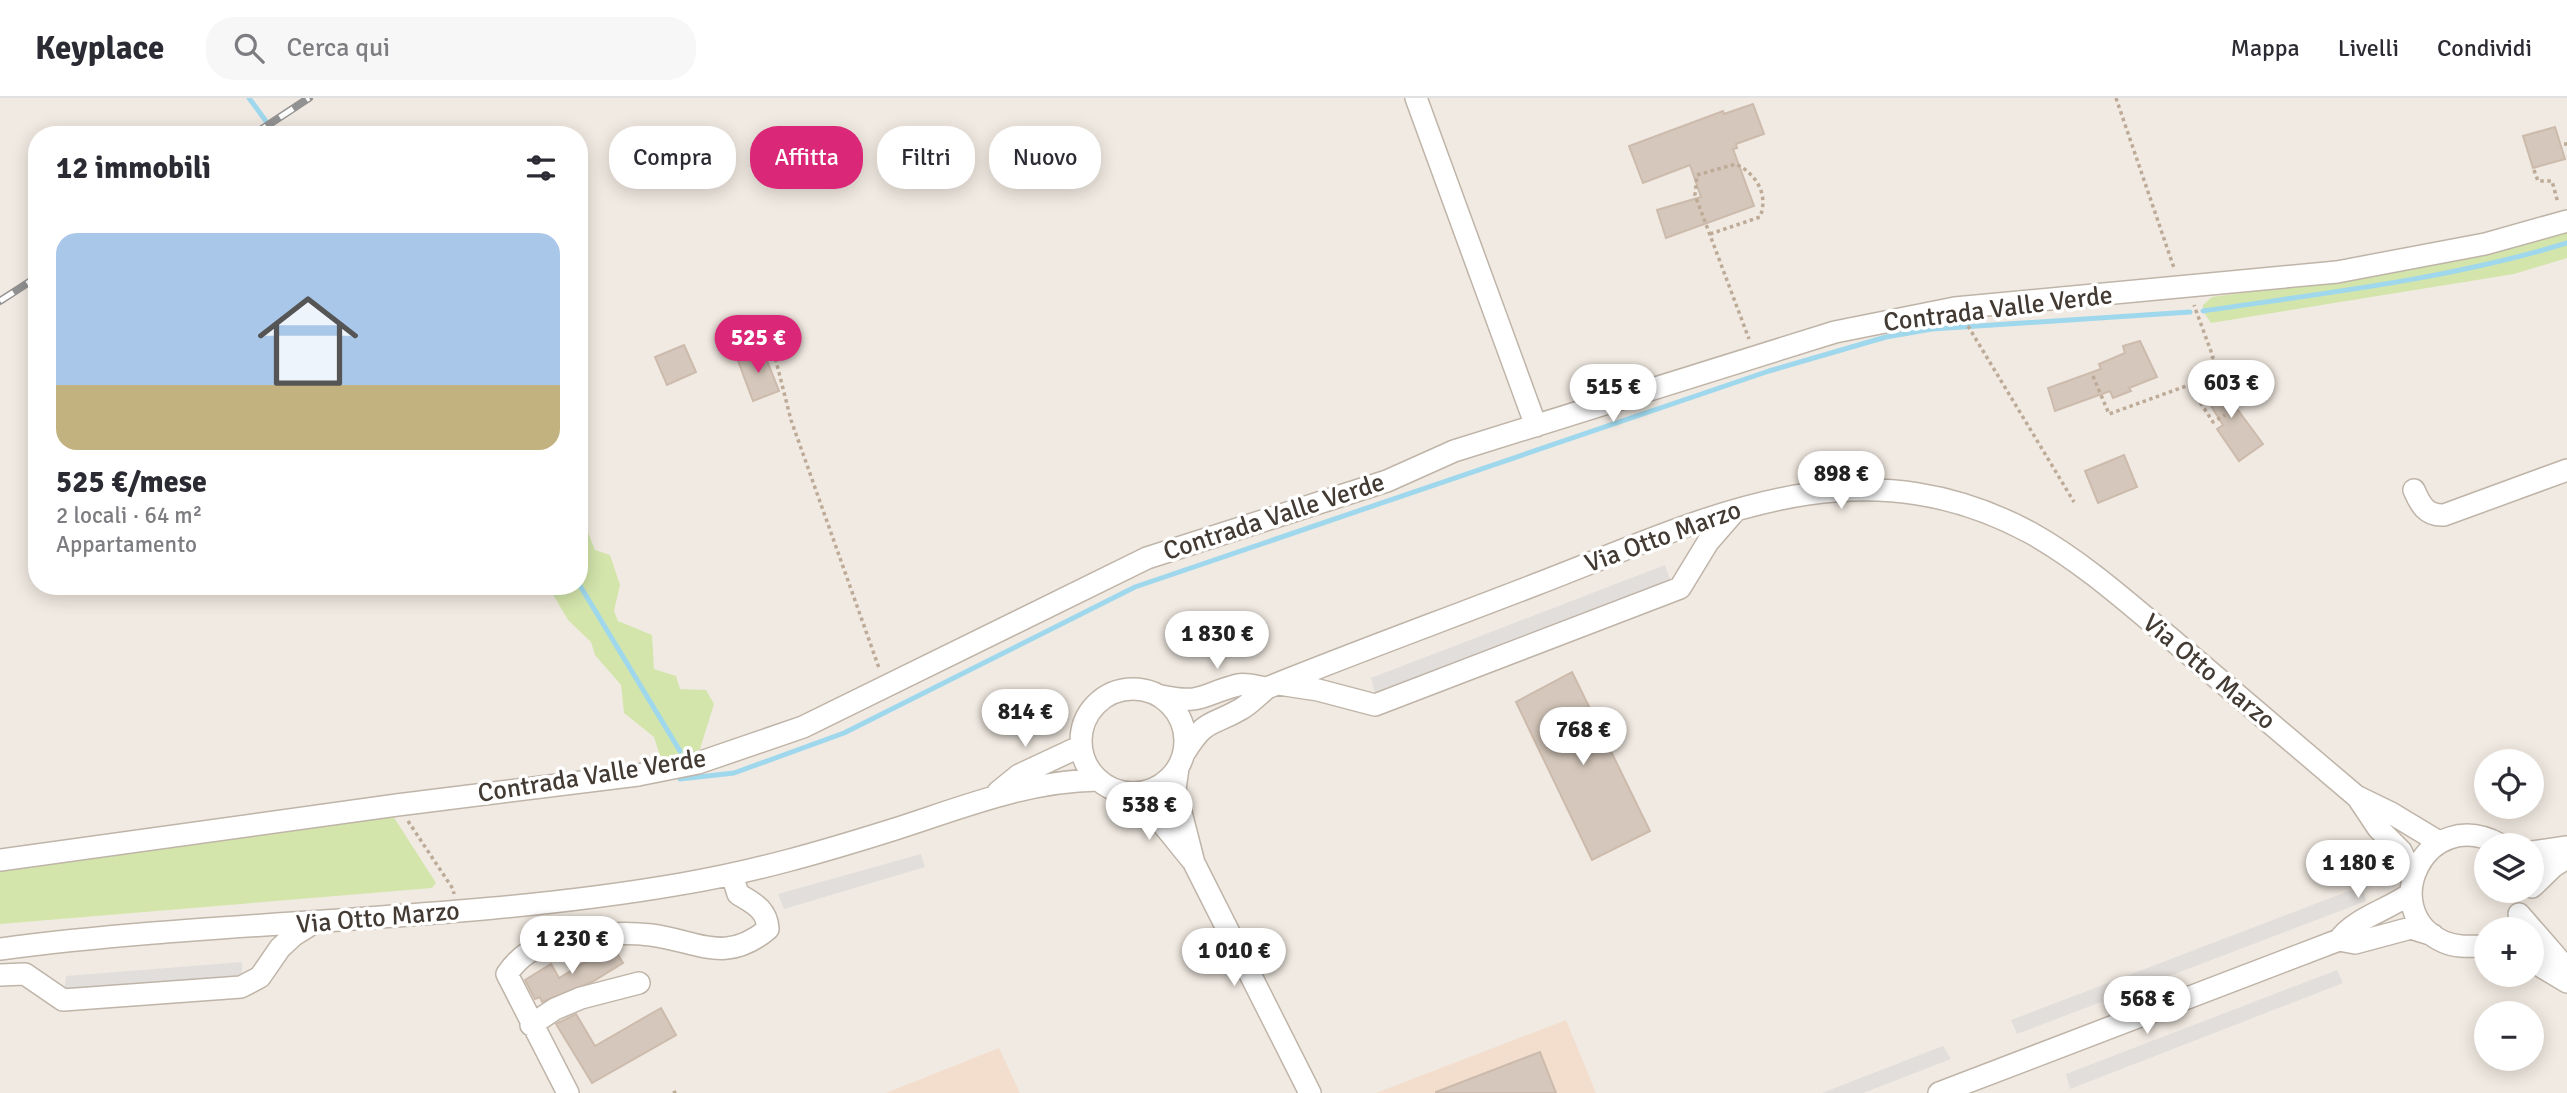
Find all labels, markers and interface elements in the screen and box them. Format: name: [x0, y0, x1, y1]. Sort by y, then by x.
search box: [206, 17, 696, 80]
text: Keyplace: [35, 28, 164, 69]
icon: search: [230, 29, 268, 67]
text: Cerca qui: [286, 32, 390, 64]
text: Mappa: [2231, 33, 2300, 63]
text: Livelli: [2338, 33, 2399, 63]
text: Condividi: [2437, 33, 2532, 63]
chip: Compra: [609, 126, 736, 189]
chip: Affitta: [750, 126, 863, 189]
chip: Filtri: [877, 126, 975, 189]
chip: Nuovo: [989, 126, 1101, 189]
icon: filters: [522, 149, 560, 187]
text: 12 immobili: [56, 150, 211, 187]
icon: home: [245, 278, 371, 404]
street label: Contrada Valle Verde: [1882, 279, 2114, 339]
pin: 525 €: [709, 316, 807, 375]
text: 525 €: [731, 323, 785, 352]
pin: 603 €: [2182, 360, 2280, 420]
pin: 515 €: [1564, 364, 1662, 424]
text: 603 €: [2204, 368, 2258, 397]
text: 515 €: [1586, 372, 1640, 401]
pin: 898 €: [1792, 452, 1890, 511]
text: 898 €: [1814, 459, 1868, 488]
text: 525 €/mese: [56, 464, 207, 501]
street label: Contrada Valle Verde: [1159, 466, 1389, 568]
street label: Via Otto Marzo: [1581, 494, 1745, 580]
text: 2 locali · 64 m²: [56, 501, 202, 530]
text: Appartamento: [56, 530, 197, 559]
street label: Via Otto Marzo: [2136, 607, 2282, 737]
pin: 1 830 €: [1152, 612, 1282, 671]
text: 1 830 €: [1181, 619, 1253, 648]
pin: 814 €: [976, 690, 1074, 749]
text: 814 €: [998, 697, 1052, 726]
pin: 768 €: [1534, 708, 1632, 767]
text: 768 €: [1556, 715, 1610, 744]
street label: Contrada Valle Verde: [476, 742, 708, 810]
map controls: [2474, 749, 2544, 1071]
button: locate: [2474, 749, 2544, 819]
pin: 538 €: [1100, 782, 1198, 842]
text: 538 €: [1122, 790, 1176, 819]
button: layers: [2474, 833, 2544, 903]
pin: 1 180 €: [2293, 840, 2423, 900]
text: 1 180 €: [2322, 848, 2394, 877]
street label: Via Otto Marzo: [295, 895, 461, 941]
pin: 1 230 €: [507, 916, 637, 976]
button: +: [2474, 917, 2544, 987]
text: 1 230 €: [536, 924, 608, 953]
pin: 1 010 €: [1169, 928, 1299, 988]
text: 1 010 €: [1198, 936, 1270, 965]
pin: 568 €: [2098, 976, 2196, 1036]
text: 568 €: [2120, 984, 2174, 1013]
button: −: [2474, 1001, 2544, 1071]

